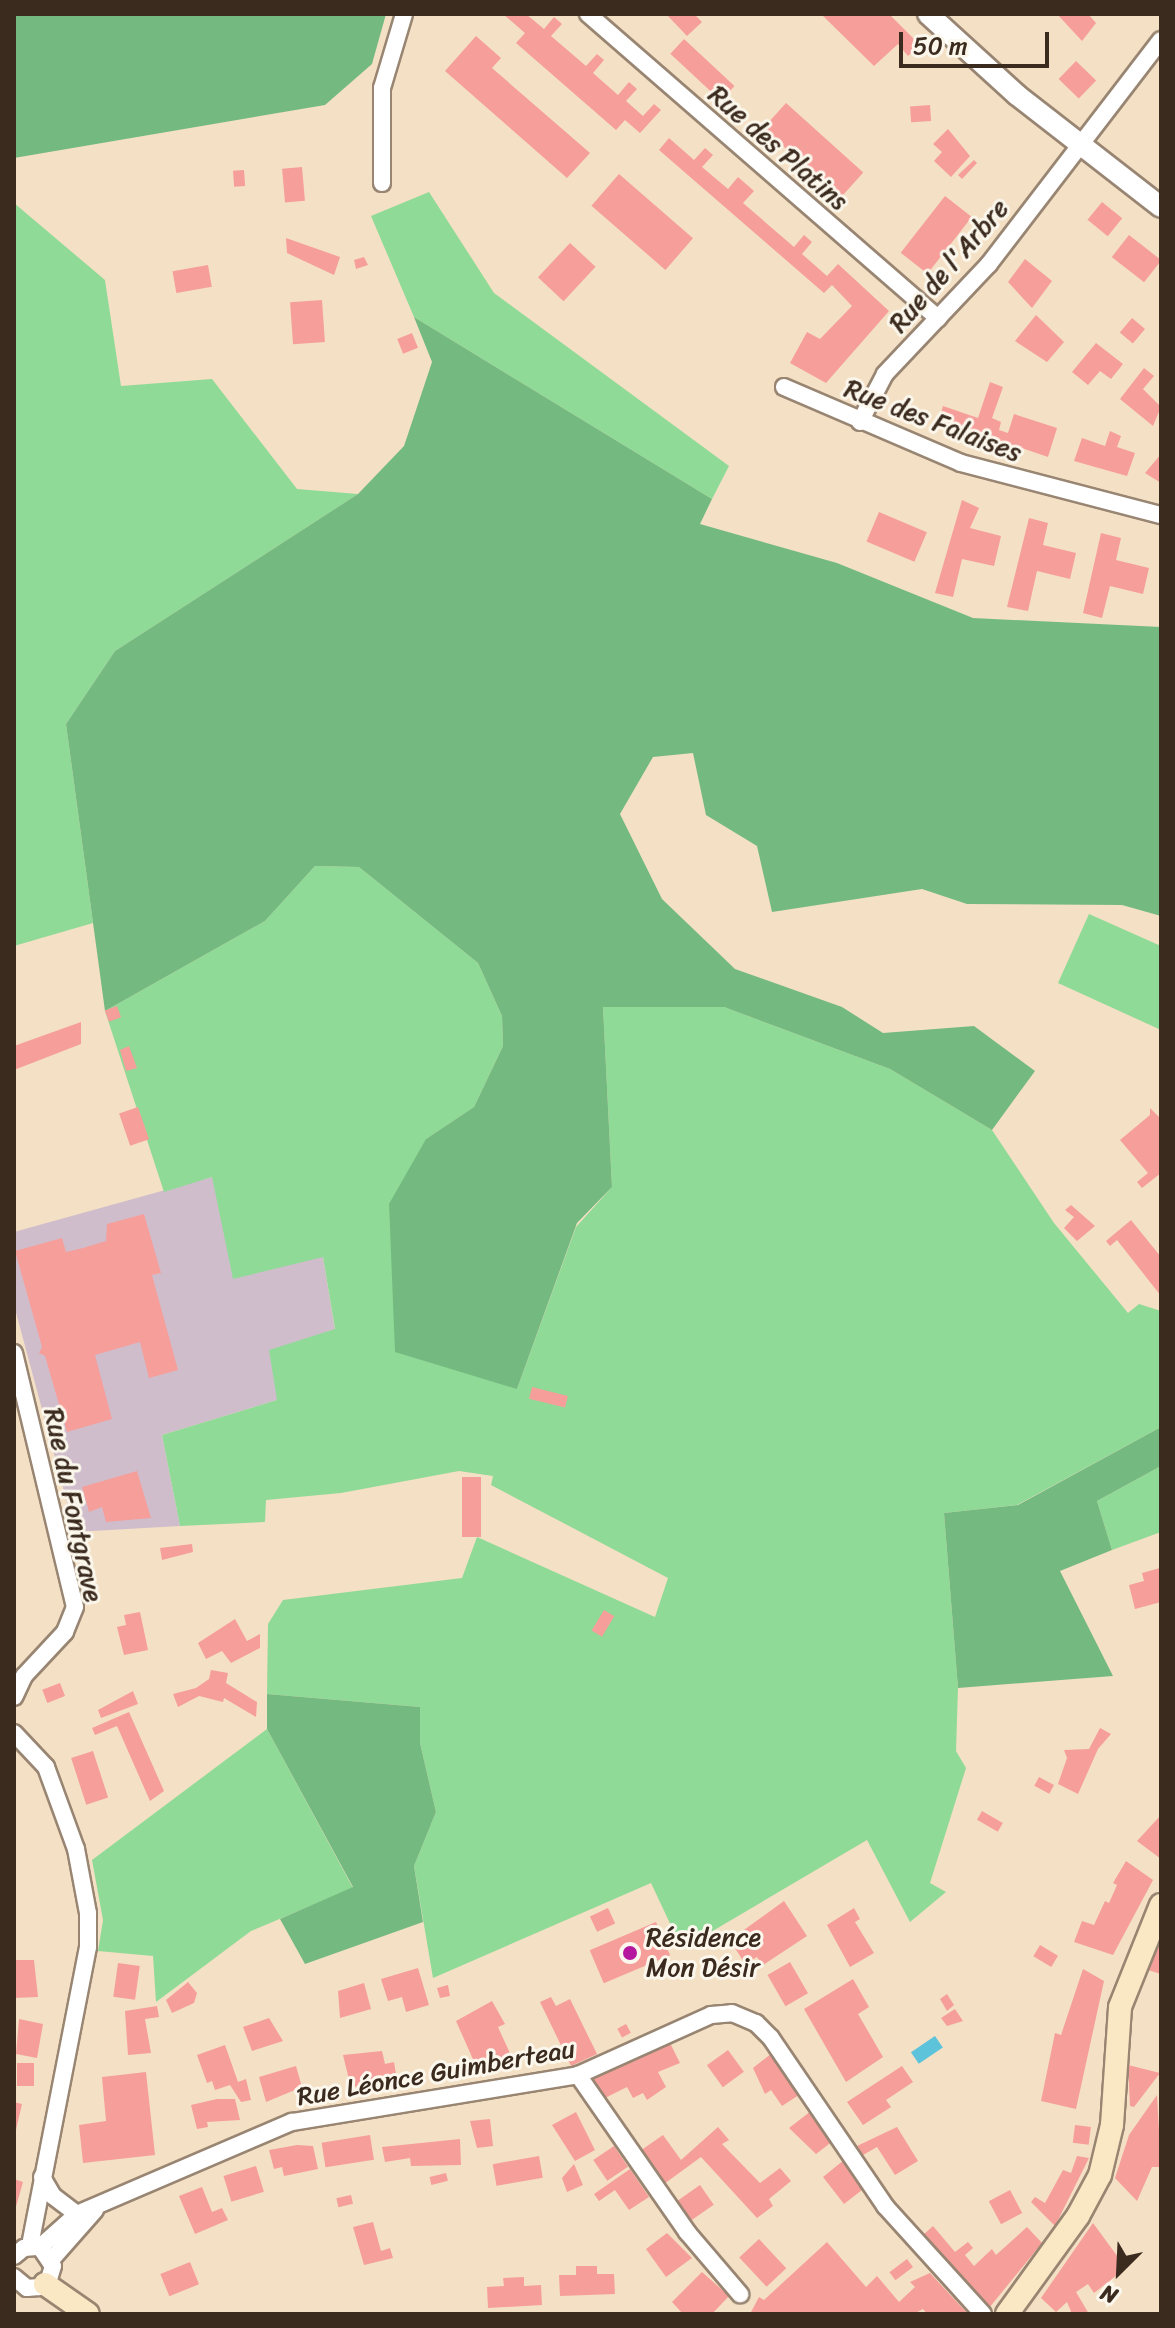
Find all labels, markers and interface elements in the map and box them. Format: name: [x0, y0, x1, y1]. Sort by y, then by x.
scale bar: [903, 16, 1053, 66]
text: 50 m: [913, 25, 968, 67]
street label: Rue des Platins: [701, 78, 855, 218]
street label: Rue de l'Arbre: [883, 193, 1015, 339]
street label: Rue des Falaises: [840, 373, 1026, 469]
street label: Rue du Fontgrave: [37, 1405, 109, 1605]
place label: Résidence Mon Désir: [646, 1922, 761, 1984]
marker: Résidence Mon Désir: [621, 1944, 639, 1962]
street label: Rue Léonce Guimberteau: [295, 2033, 577, 2113]
north arrow: [1079, 2232, 1159, 2312]
text: N: [1094, 2273, 1124, 2315]

